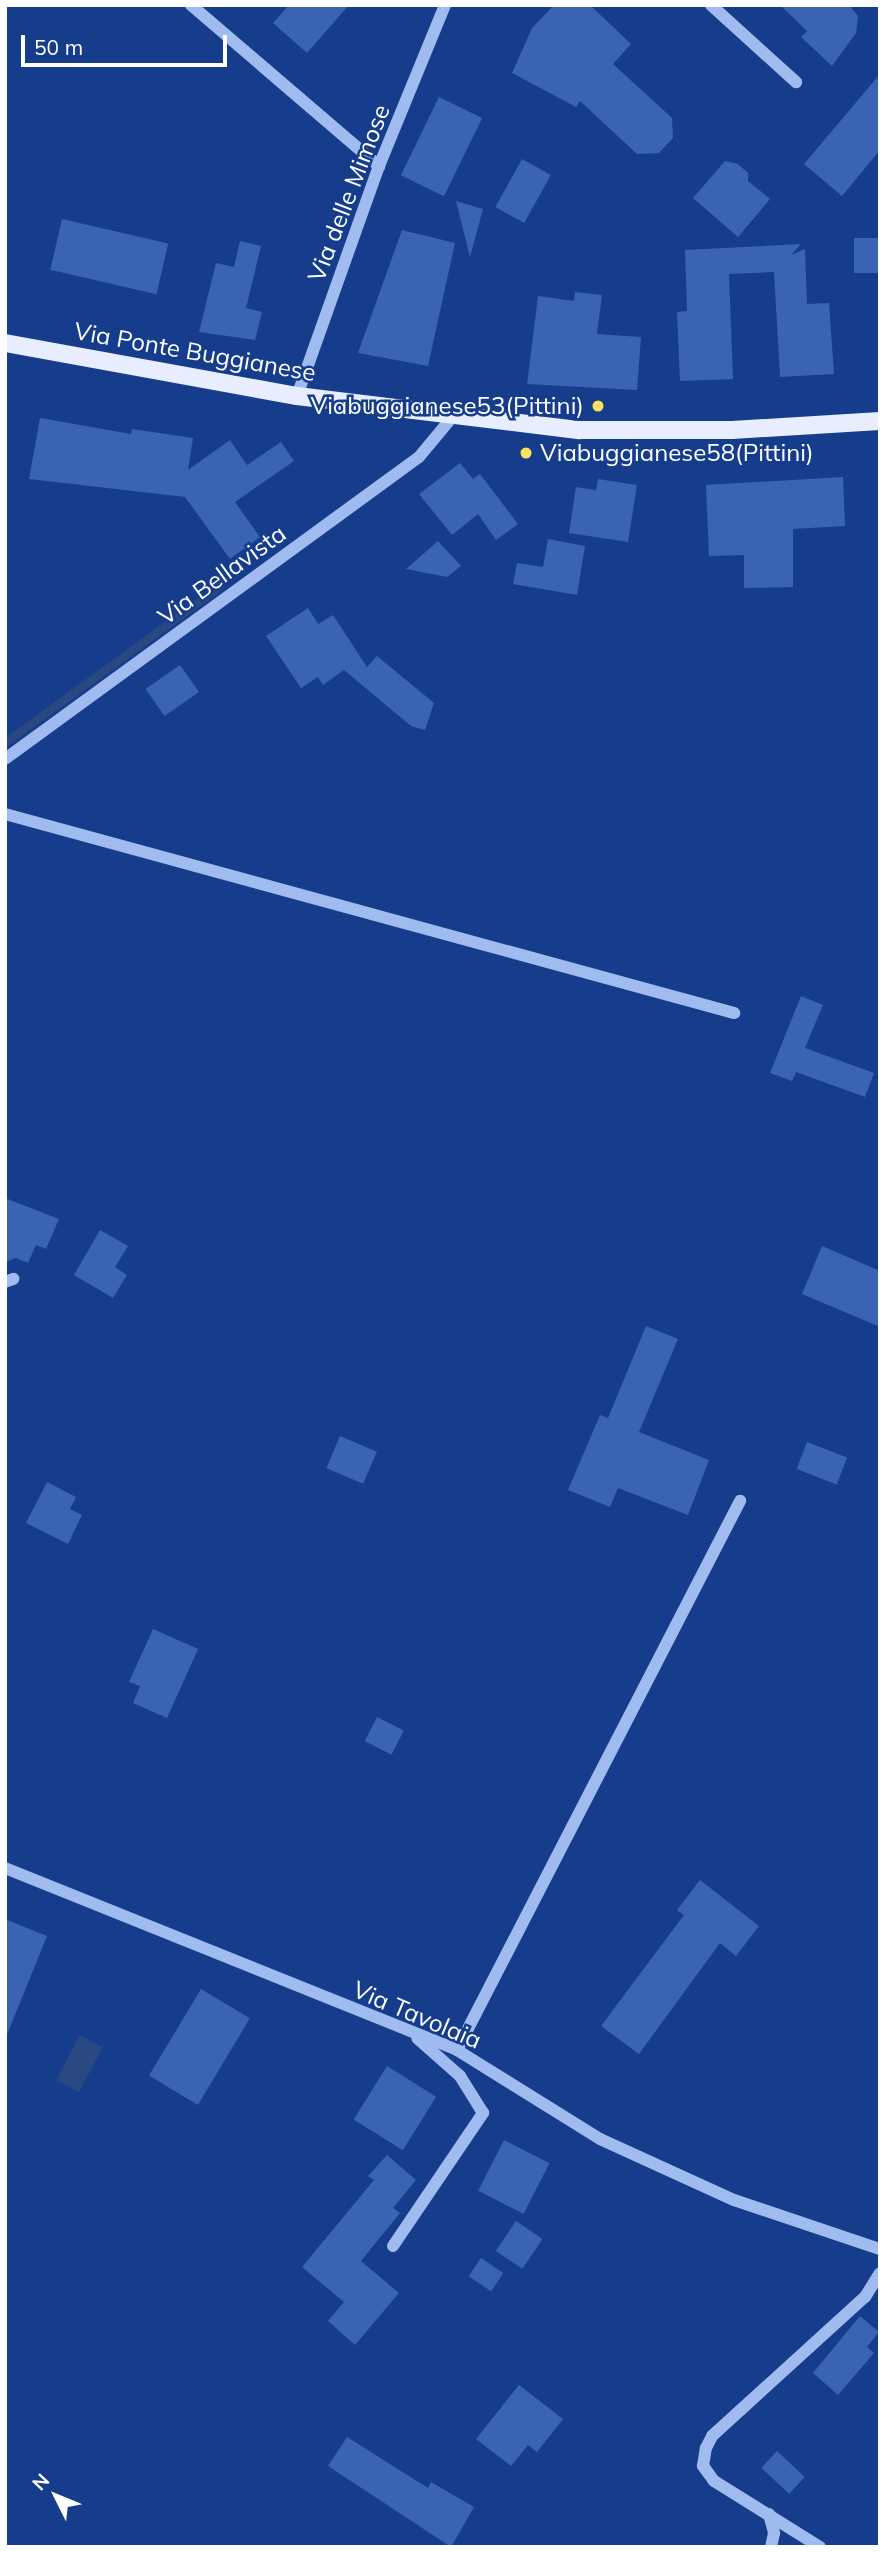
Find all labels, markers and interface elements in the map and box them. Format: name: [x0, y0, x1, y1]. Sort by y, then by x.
scale bar: [24, 21, 231, 65]
text: 50 m: [34, 34, 83, 60]
street label: Via delle Mimose: [302, 100, 396, 286]
street label: Via Ponte Buggianese: [72, 317, 318, 387]
place label: Viabuggianese53(Pittini): [310, 392, 584, 420]
marker: Viabuggianese53(Pittini): [590, 398, 606, 414]
place label: Viabuggianese58(Pittini): [540, 439, 814, 467]
marker: Viabuggianese58(Pittini): [518, 445, 534, 461]
street label: Via Bellavista: [152, 519, 292, 631]
street label: Via Tavolaia: [349, 1975, 485, 2055]
north arrow: [21, 2461, 91, 2531]
text: N: [27, 2468, 54, 2495]

